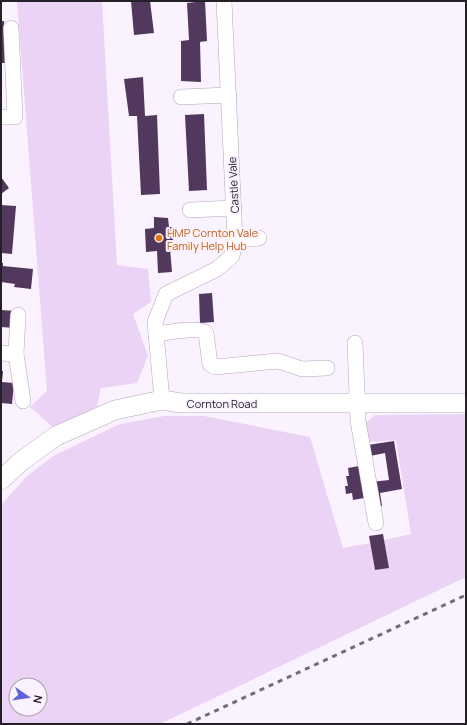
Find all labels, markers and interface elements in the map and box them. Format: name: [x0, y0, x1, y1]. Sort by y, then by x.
street label: Castle Vale: [224, 156, 242, 214]
place label: HMP Cornton Vale Family Help Hub: [167, 225, 259, 253]
marker: HMP Cornton Vale Family Help Hub: [154, 233, 164, 243]
street label: Cornton Road: [187, 396, 257, 411]
north arrow: [8, 677, 48, 717]
text: N: [30, 694, 46, 705]

